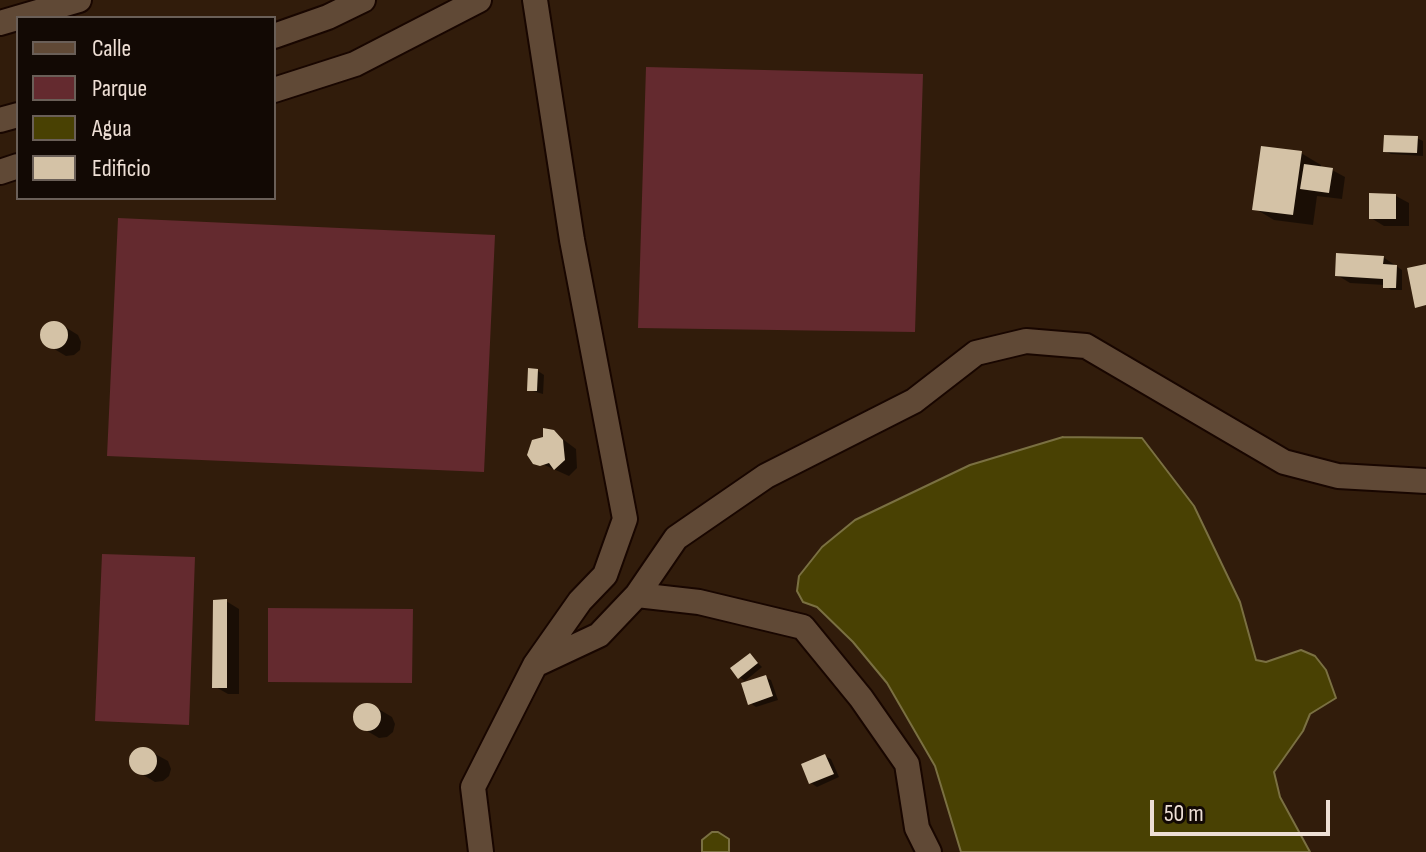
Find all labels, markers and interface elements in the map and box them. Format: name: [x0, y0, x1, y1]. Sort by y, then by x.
legend: [16, 16, 276, 200]
text: Calle: [92, 34, 131, 63]
text: Parque: [92, 74, 147, 103]
text: Agua: [92, 114, 131, 143]
text: Edificio: [92, 154, 151, 183]
scale bar: [1154, 784, 1334, 834]
text: 50 m: [1164, 799, 1204, 828]

